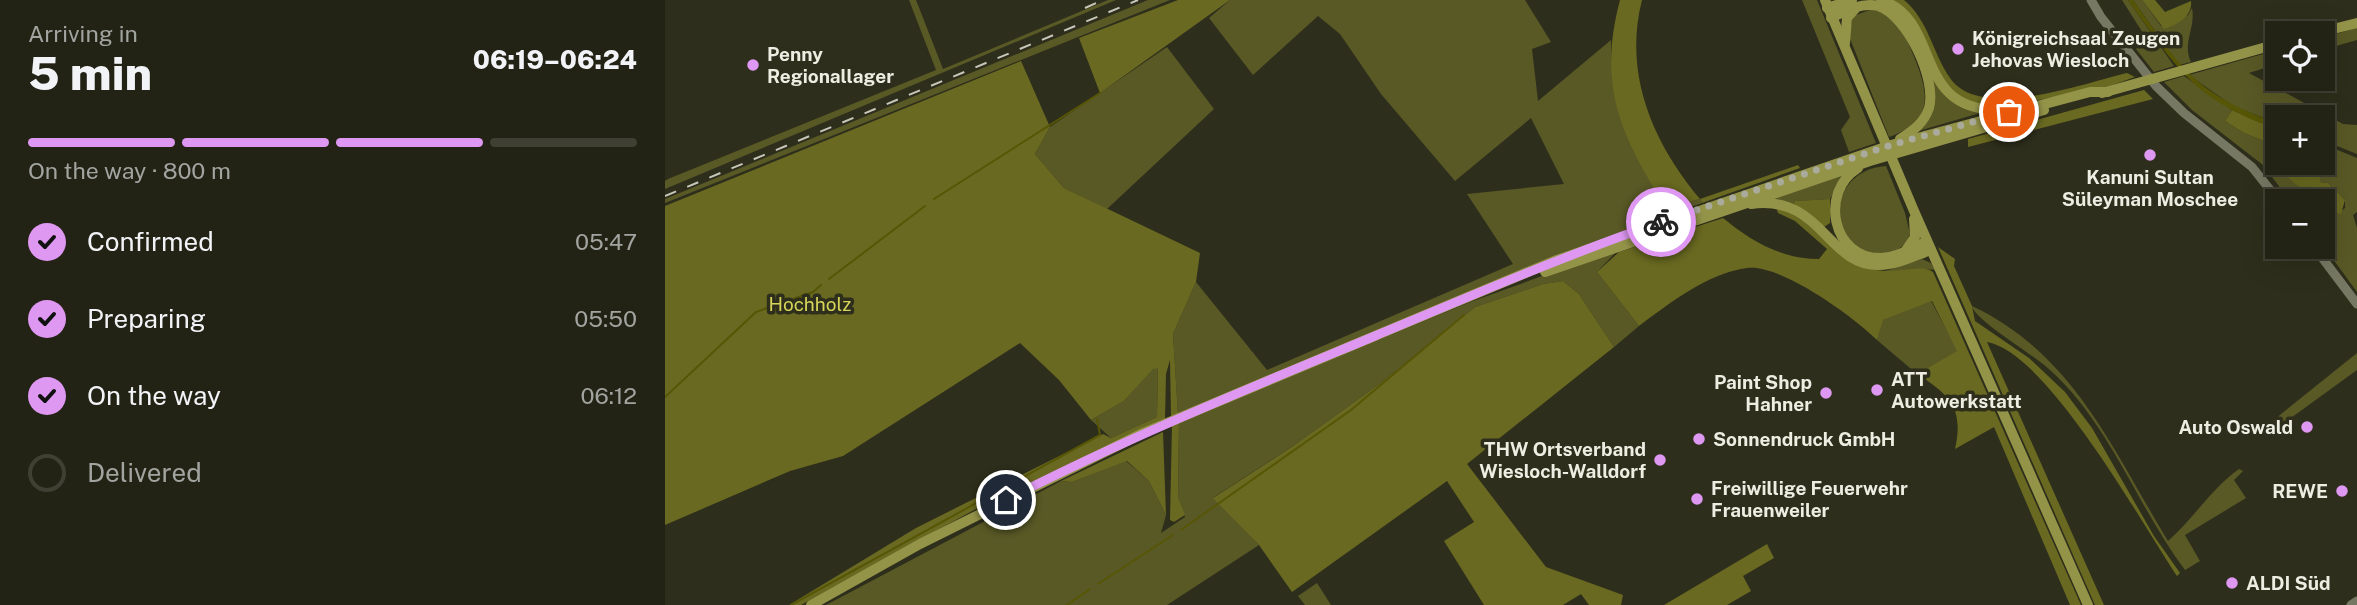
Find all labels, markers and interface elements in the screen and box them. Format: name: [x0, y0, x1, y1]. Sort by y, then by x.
text: Arriving in: [28, 20, 138, 47]
map controls: [2265, 21, 2335, 259]
button: locate: [2265, 21, 2335, 91]
place label: Königreichsaal Zeugen Jehovas Wiesloch: [1972, 27, 2180, 71]
marker: Königreichsaal Zeugen Jehovas Wiesloch: [1950, 41, 1966, 57]
place label: Penny Regionallager: [767, 43, 894, 87]
text: 06:19–06:24: [473, 44, 637, 75]
text: 5 min: [28, 46, 152, 100]
marker: Penny Regionallager: [745, 57, 761, 73]
pin: [1979, 82, 2039, 142]
icon: bag: [1990, 93, 2028, 131]
button: +: [2265, 105, 2335, 175]
marker: Kanuni Sultan Süleyman Moschee: [2142, 147, 2158, 163]
text: On the way · 800 m: [28, 157, 231, 184]
place label: Kanuni Sultan Süleyman Moschee: [2062, 166, 2238, 210]
courier: [1626, 187, 1696, 257]
button: −: [2265, 189, 2335, 259]
icon: bike: [1642, 203, 1680, 241]
icon: check: [28, 223, 66, 261]
text: Confirmed: [87, 226, 214, 257]
text: 05:47: [575, 228, 637, 255]
park label: Hochholz: [768, 293, 852, 315]
icon: check: [28, 300, 66, 338]
text: Preparing: [87, 303, 206, 334]
text: 05:50: [574, 305, 637, 332]
place label: ATT Autowerkstatt: [1891, 368, 2022, 412]
place label: Paint Shop Hahner: [1714, 371, 1812, 415]
icon: check: [28, 377, 66, 415]
text: On the way: [87, 380, 221, 411]
text: 06:12: [581, 382, 637, 409]
marker: ATT Autowerkstatt: [1869, 382, 1885, 398]
marker: Paint Shop Hahner: [1818, 385, 1834, 401]
place label: Auto Oswald: [2179, 416, 2293, 438]
marker: Auto Oswald: [2299, 419, 2315, 435]
place label: Sonnendruck GmbH: [1713, 428, 1896, 450]
marker: Sonnendruck GmbH: [1691, 431, 1707, 447]
place label: THW Ortsverband Wiesloch-Walldorf: [1479, 438, 1646, 482]
marker: THW Ortsverband Wiesloch-Walldorf: [1652, 452, 1668, 468]
text: Delivered: [87, 457, 202, 488]
pin: [976, 470, 1036, 530]
place label: Freiwillige Feuerwehr Frauenweiler: [1711, 477, 1908, 521]
place label: REWE: [2272, 480, 2328, 502]
icon: home: [987, 481, 1025, 519]
marker: REWE: [2334, 483, 2350, 499]
marker: Freiwillige Feuerwehr Frauenweiler: [1689, 491, 1705, 507]
place label: ALDI Süd: [2246, 572, 2331, 594]
marker: ALDI Süd: [2224, 575, 2240, 591]

